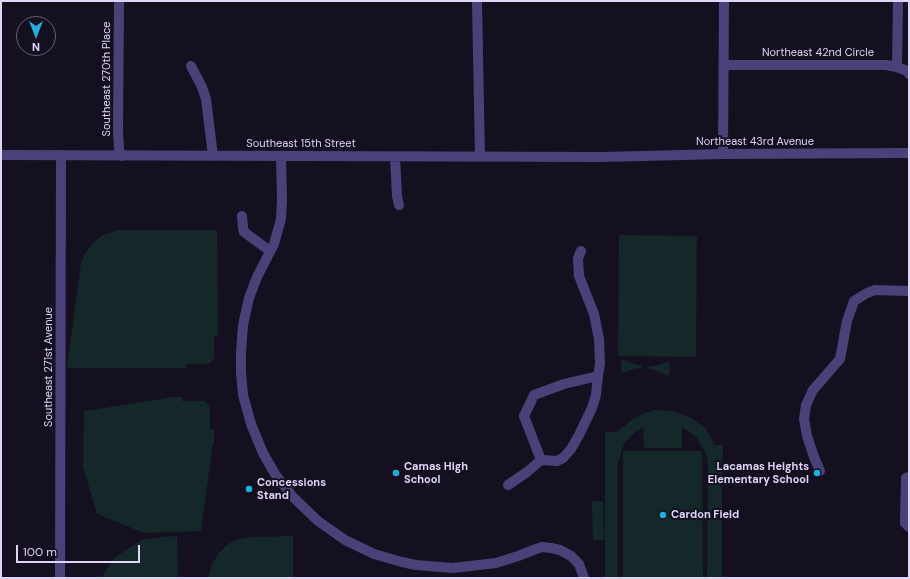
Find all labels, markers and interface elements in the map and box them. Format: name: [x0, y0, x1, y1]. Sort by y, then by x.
north arrow: [16, 16, 56, 56]
street label: Southeast 270th Place: [100, 22, 114, 136]
text: N: [32, 40, 40, 54]
street label: Northeast 42nd Circle: [762, 46, 874, 60]
street label: Northeast 43rd Avenue: [696, 135, 814, 149]
street label: Southeast 15th Street: [246, 137, 356, 151]
street label: Southeast 271st Avenue: [42, 307, 56, 427]
place label: Camas High School: [404, 460, 468, 486]
place label: Lacamas Heights Elementary School: [708, 460, 809, 486]
marker: Camas High School: [391, 468, 401, 478]
marker: Lacamas Heights Elementary School: [812, 468, 822, 478]
place label: Concessions Stand: [257, 476, 326, 502]
marker: Concessions Stand: [244, 484, 254, 494]
place label: Cardon Field: [671, 508, 739, 522]
marker: Cardon Field: [658, 510, 668, 520]
scale bar: [18, 537, 142, 563]
text: 100 m: [23, 544, 57, 560]

